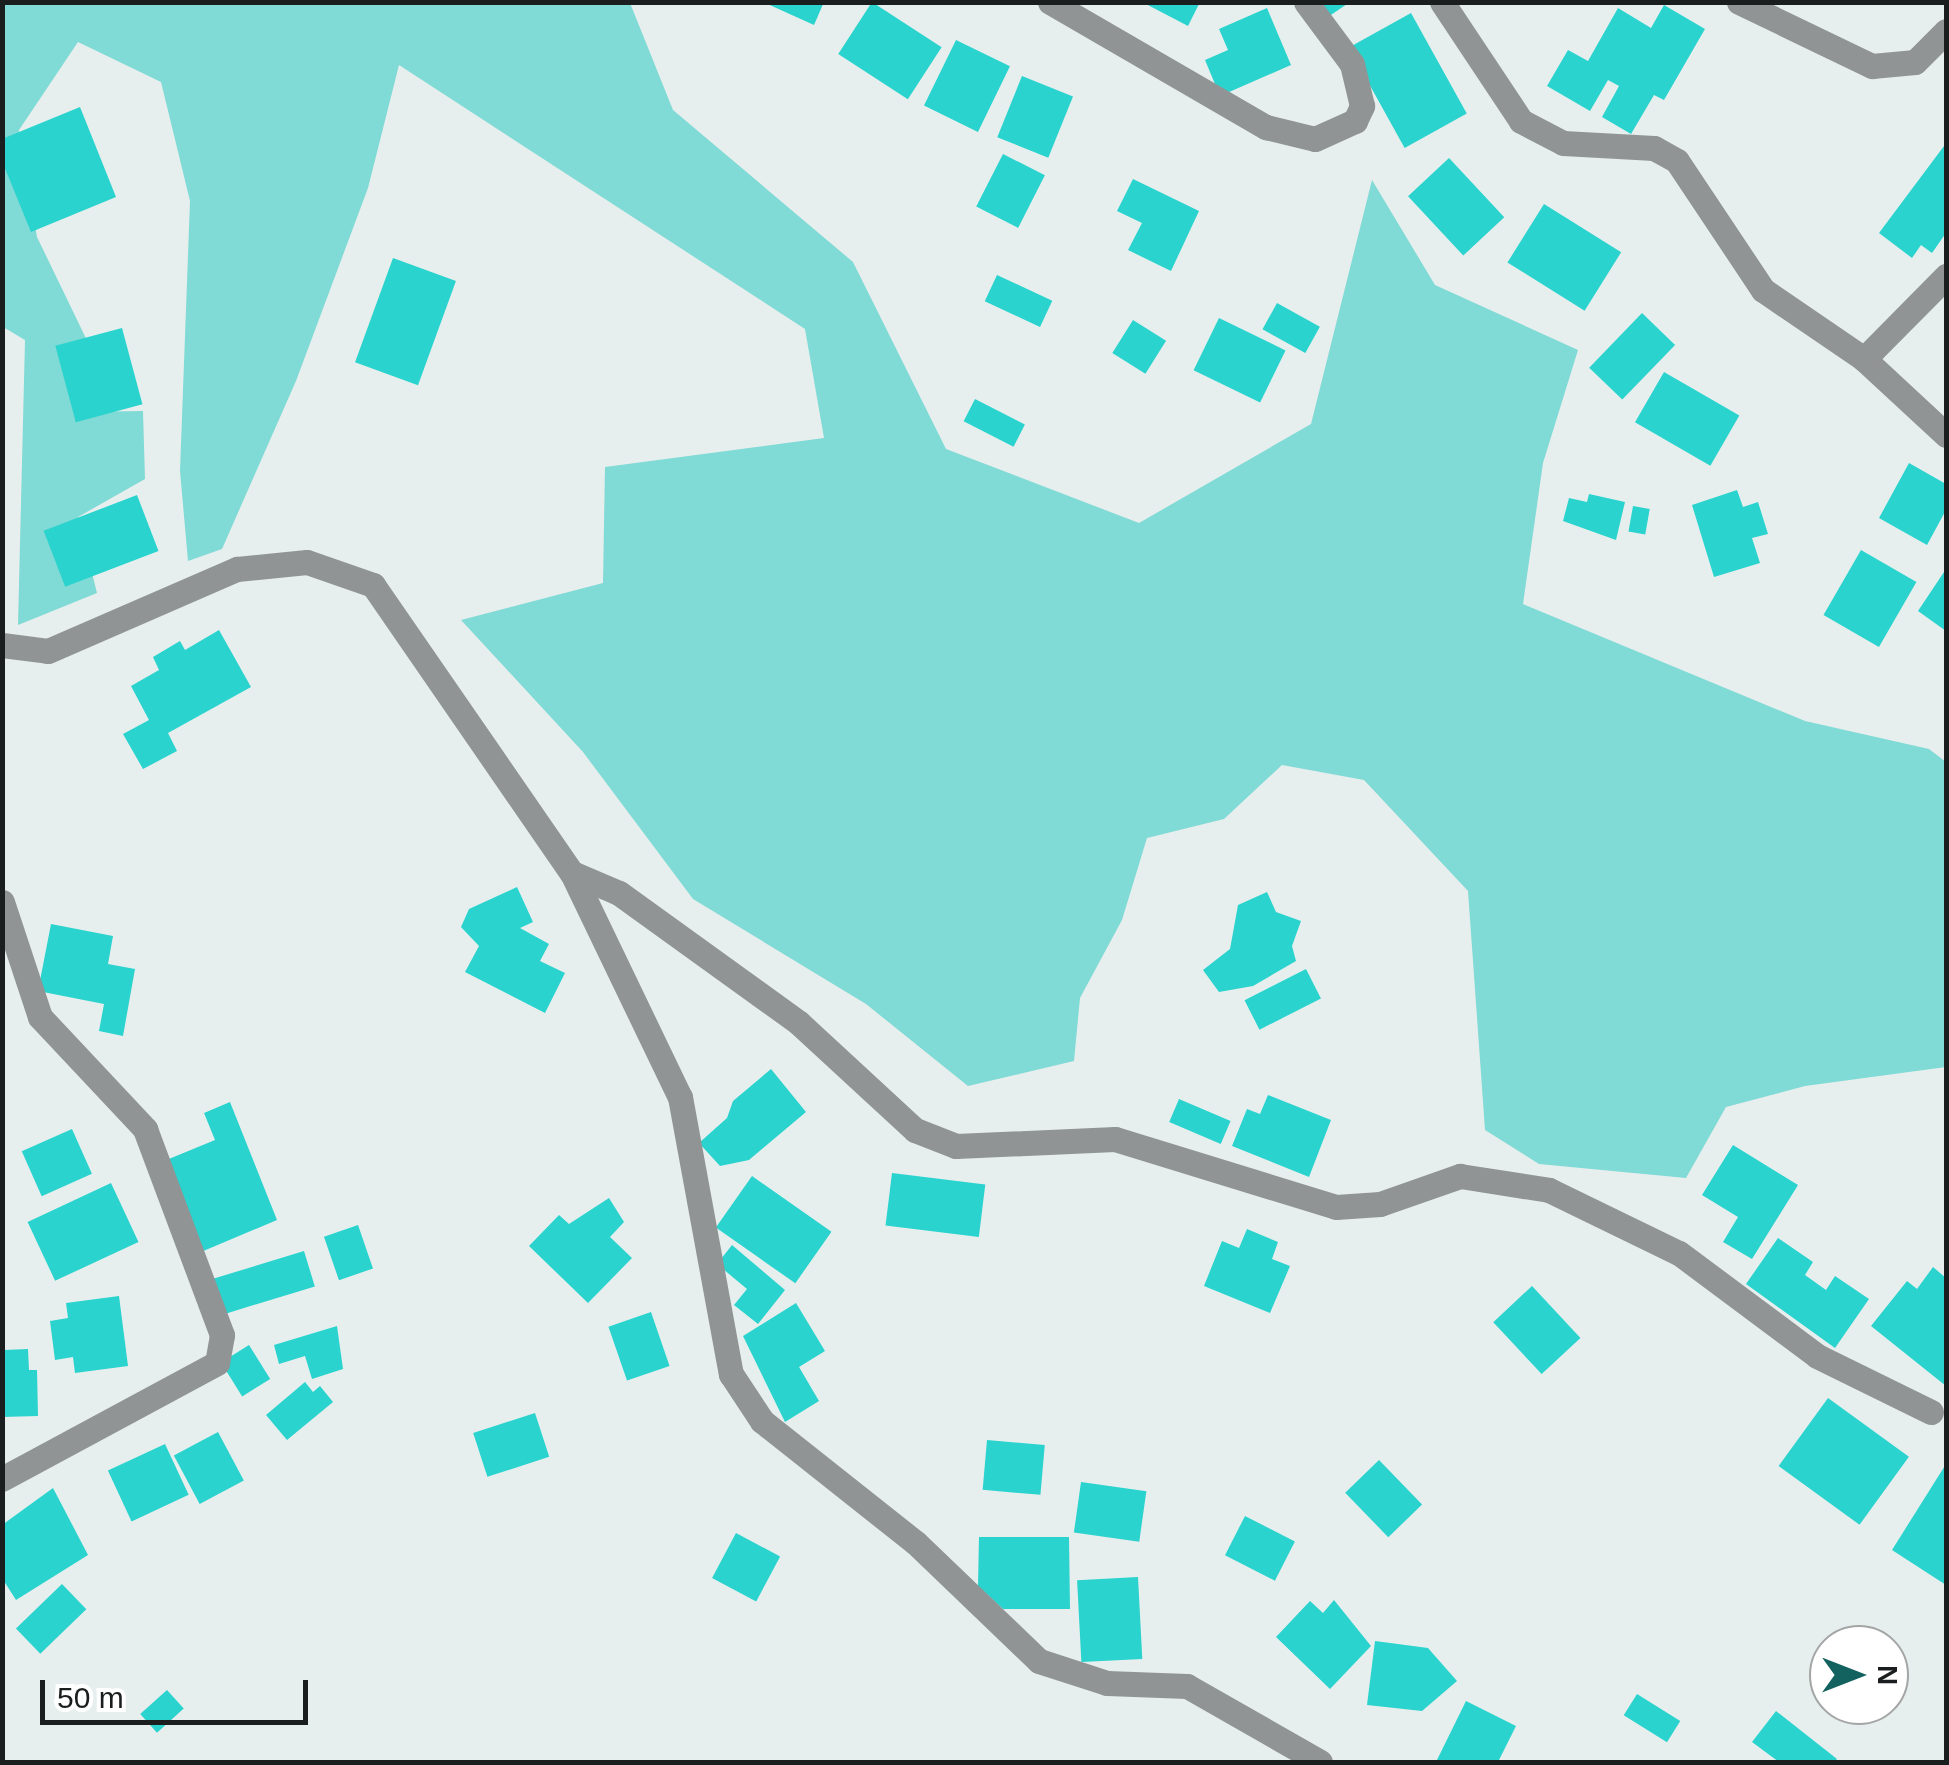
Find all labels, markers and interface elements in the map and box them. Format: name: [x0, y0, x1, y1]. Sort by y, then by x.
north arrow: [1809, 1625, 1909, 1725]
scale bar: [45, 1660, 312, 1722]
text: N: [1872, 1665, 1903, 1685]
text: 50 m: [57, 1681, 124, 1714]

